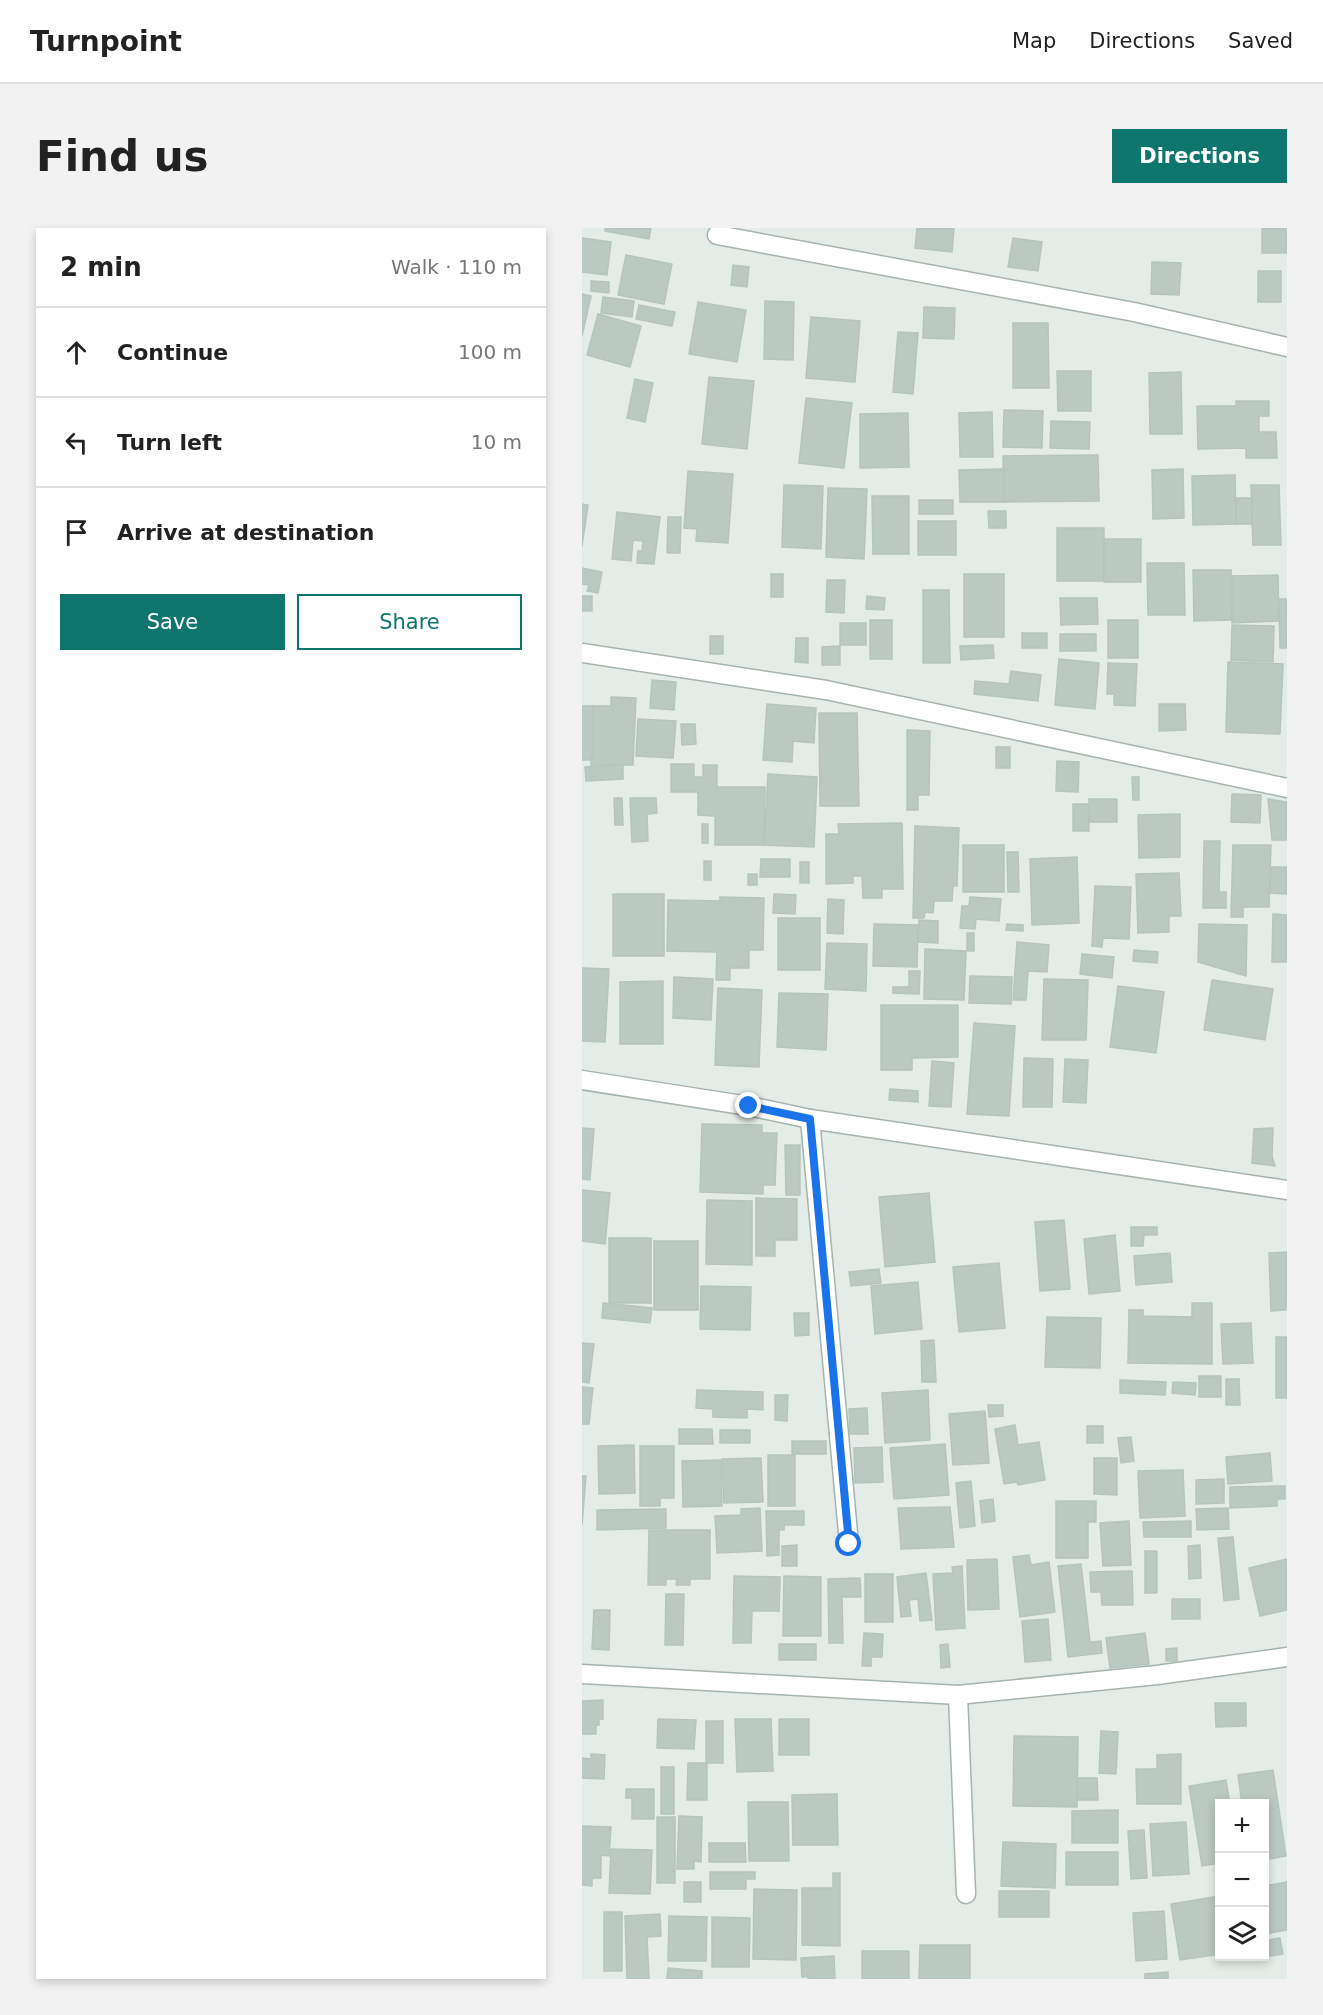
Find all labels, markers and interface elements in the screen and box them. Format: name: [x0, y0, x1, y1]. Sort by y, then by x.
text: Turnpoint: [30, 25, 182, 58]
text: Map: [1012, 29, 1056, 53]
text: Directions: [1089, 29, 1195, 53]
text: Saved: [1228, 29, 1293, 53]
button: Directions: [1112, 129, 1287, 183]
text: Find us: [36, 132, 209, 181]
text: 2 min: [60, 252, 142, 282]
text: Walk · 110 m: [391, 255, 522, 279]
icon: ahead: [60, 336, 93, 369]
text: Continue: [117, 340, 228, 365]
text: 100 m: [458, 340, 522, 364]
icon: left: [60, 426, 93, 459]
text: Turn left: [117, 430, 222, 455]
text: 10 m: [471, 430, 522, 454]
icon: arrive: [60, 516, 93, 549]
text: Arrive at destination: [117, 520, 374, 545]
button: Save: [60, 594, 285, 650]
button: Share: [297, 594, 522, 650]
route end: [735, 1092, 761, 1118]
route start: [835, 1530, 861, 1556]
map controls: [1215, 1799, 1269, 1961]
button: +: [1215, 1799, 1269, 1853]
button: −: [1215, 1853, 1269, 1907]
button: layers: [1215, 1907, 1269, 1961]

